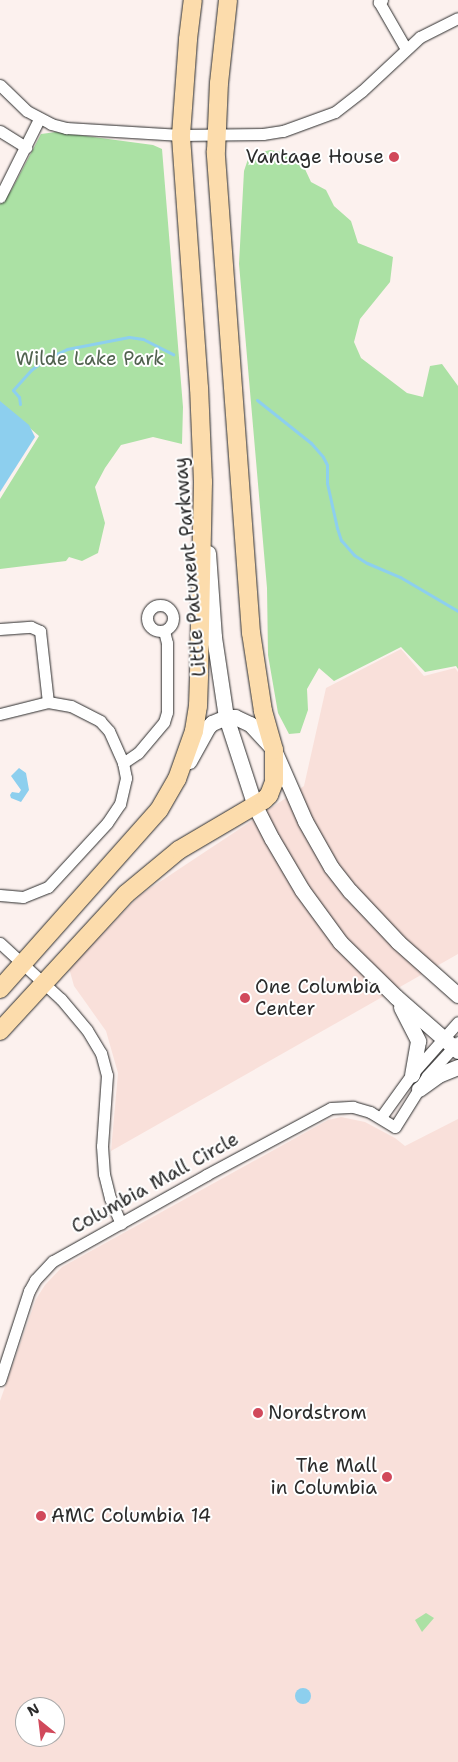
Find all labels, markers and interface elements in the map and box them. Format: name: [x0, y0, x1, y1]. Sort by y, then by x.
place label: Vantage House: [246, 146, 384, 168]
marker: Vantage House: [388, 151, 400, 163]
park label: Wilde Lake Park: [16, 348, 164, 370]
street label: Little Patuxent Parkway: [169, 456, 211, 678]
place label: One Columbia Center: [255, 976, 381, 1020]
marker: One Columbia Center: [239, 992, 251, 1004]
street label: Columbia Mall Circle: [67, 1128, 243, 1238]
place label: Nordstrom: [268, 1402, 367, 1424]
marker: Nordstrom: [252, 1407, 264, 1419]
place label: The Mall in Columbia: [271, 1455, 377, 1499]
marker: The Mall in Columbia: [381, 1471, 393, 1483]
place label: AMC Columbia 14: [51, 1505, 211, 1527]
marker: AMC Columbia 14: [35, 1510, 47, 1522]
north arrow: [15, 1697, 65, 1747]
text: N: [24, 1699, 42, 1720]

